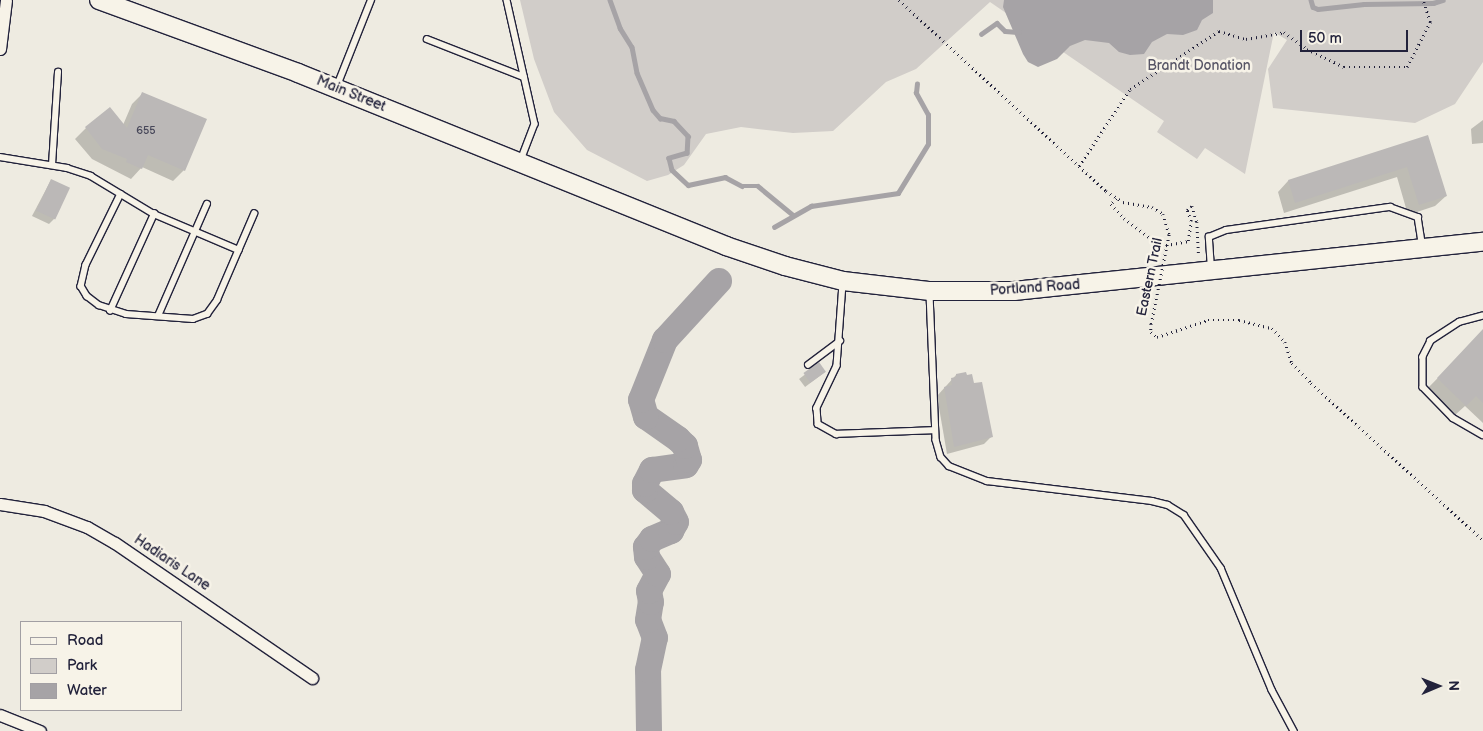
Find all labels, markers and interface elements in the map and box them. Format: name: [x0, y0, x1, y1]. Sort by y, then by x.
scale bar: [1303, 20, 1410, 52]
text: 50 m: [1308, 29, 1342, 48]
park label: Brandt Donation: [1147, 58, 1251, 74]
street label: Main Street: [314, 72, 388, 116]
house number: 655: [136, 124, 156, 138]
street label: Eastern Trail: [1133, 236, 1167, 318]
street label: Portland Road: [989, 276, 1081, 300]
street label: Hadiaris Lane: [131, 531, 213, 595]
legend: [20, 621, 182, 711]
text: Road: [67, 631, 103, 650]
text: Park: [67, 656, 97, 675]
north arrow: [1413, 661, 1463, 711]
text: N: [1445, 680, 1462, 691]
text: Water: [67, 681, 107, 700]

